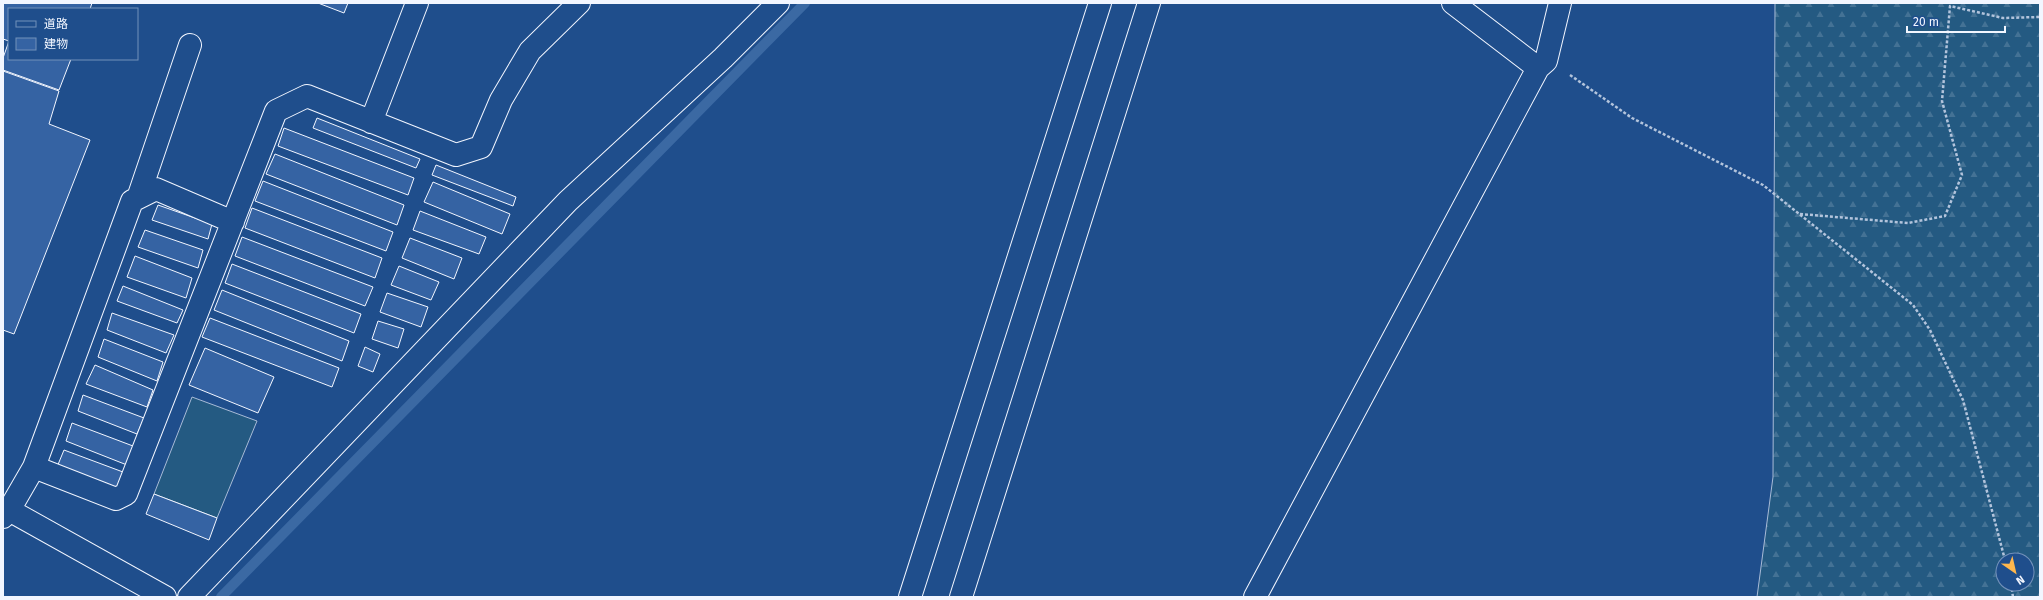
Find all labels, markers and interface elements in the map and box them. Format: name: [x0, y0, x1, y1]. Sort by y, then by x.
legend: [8, 8, 138, 60]
scale bar: [1907, 8, 2005, 34]
text: 20 m: [1913, 15, 1939, 29]
text: 道路: [44, 17, 68, 31]
text: 建物: [44, 37, 68, 51]
north arrow: [1995, 552, 2035, 592]
text: N: [2014, 572, 2027, 587]

